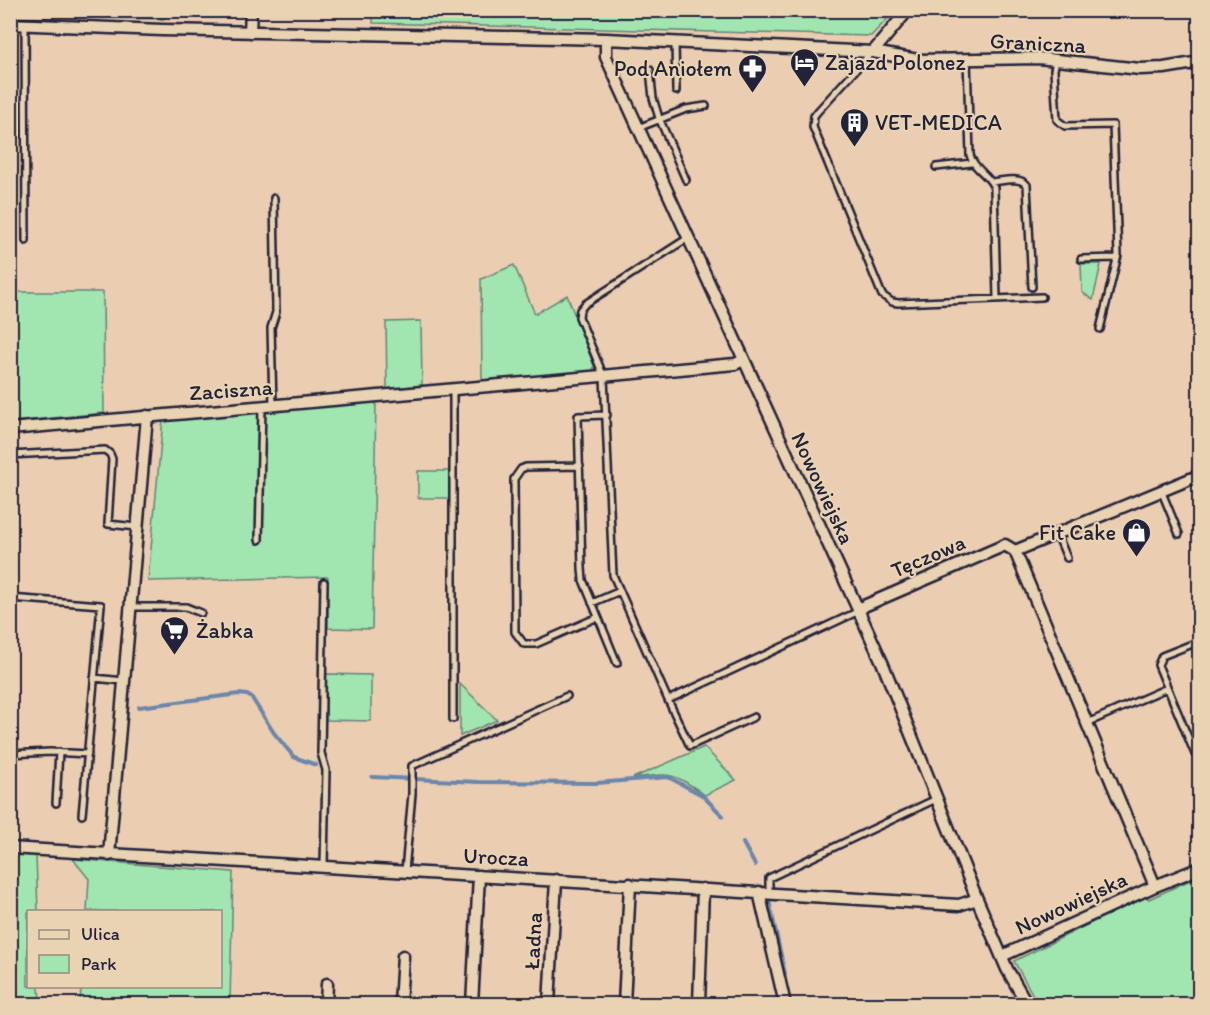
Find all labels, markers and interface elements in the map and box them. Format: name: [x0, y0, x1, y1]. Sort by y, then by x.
street label: Graniczna: [989, 27, 1087, 59]
hotel icon: Zajazd Polonez: [788, 46, 820, 88]
place label: Zajazd Polonez: [825, 49, 966, 76]
pharmacy icon: Pod Aniołem: [737, 52, 769, 94]
place label: Pod Aniołem: [614, 55, 732, 82]
building icon: VET-MEDICA: [838, 106, 870, 148]
place label: VET-MEDICA: [875, 109, 1002, 136]
street label: Zaciszna: [188, 374, 274, 406]
street label: Nowowiejska: [785, 428, 861, 549]
shop icon: Fit Cake: [1121, 516, 1153, 558]
place label: Fit Cake: [1039, 519, 1116, 546]
street label: Tęczowa: [887, 528, 969, 584]
supermarket icon: Żabka: [159, 614, 191, 656]
place label: Żabka: [196, 617, 254, 644]
street label: Urocza: [463, 842, 530, 872]
street label: Nowowiejska: [1011, 865, 1132, 941]
legend: [27, 910, 222, 988]
street label: Ładna: [518, 911, 548, 970]
text: Ulica: [81, 923, 120, 945]
text: Park: [81, 953, 116, 975]

